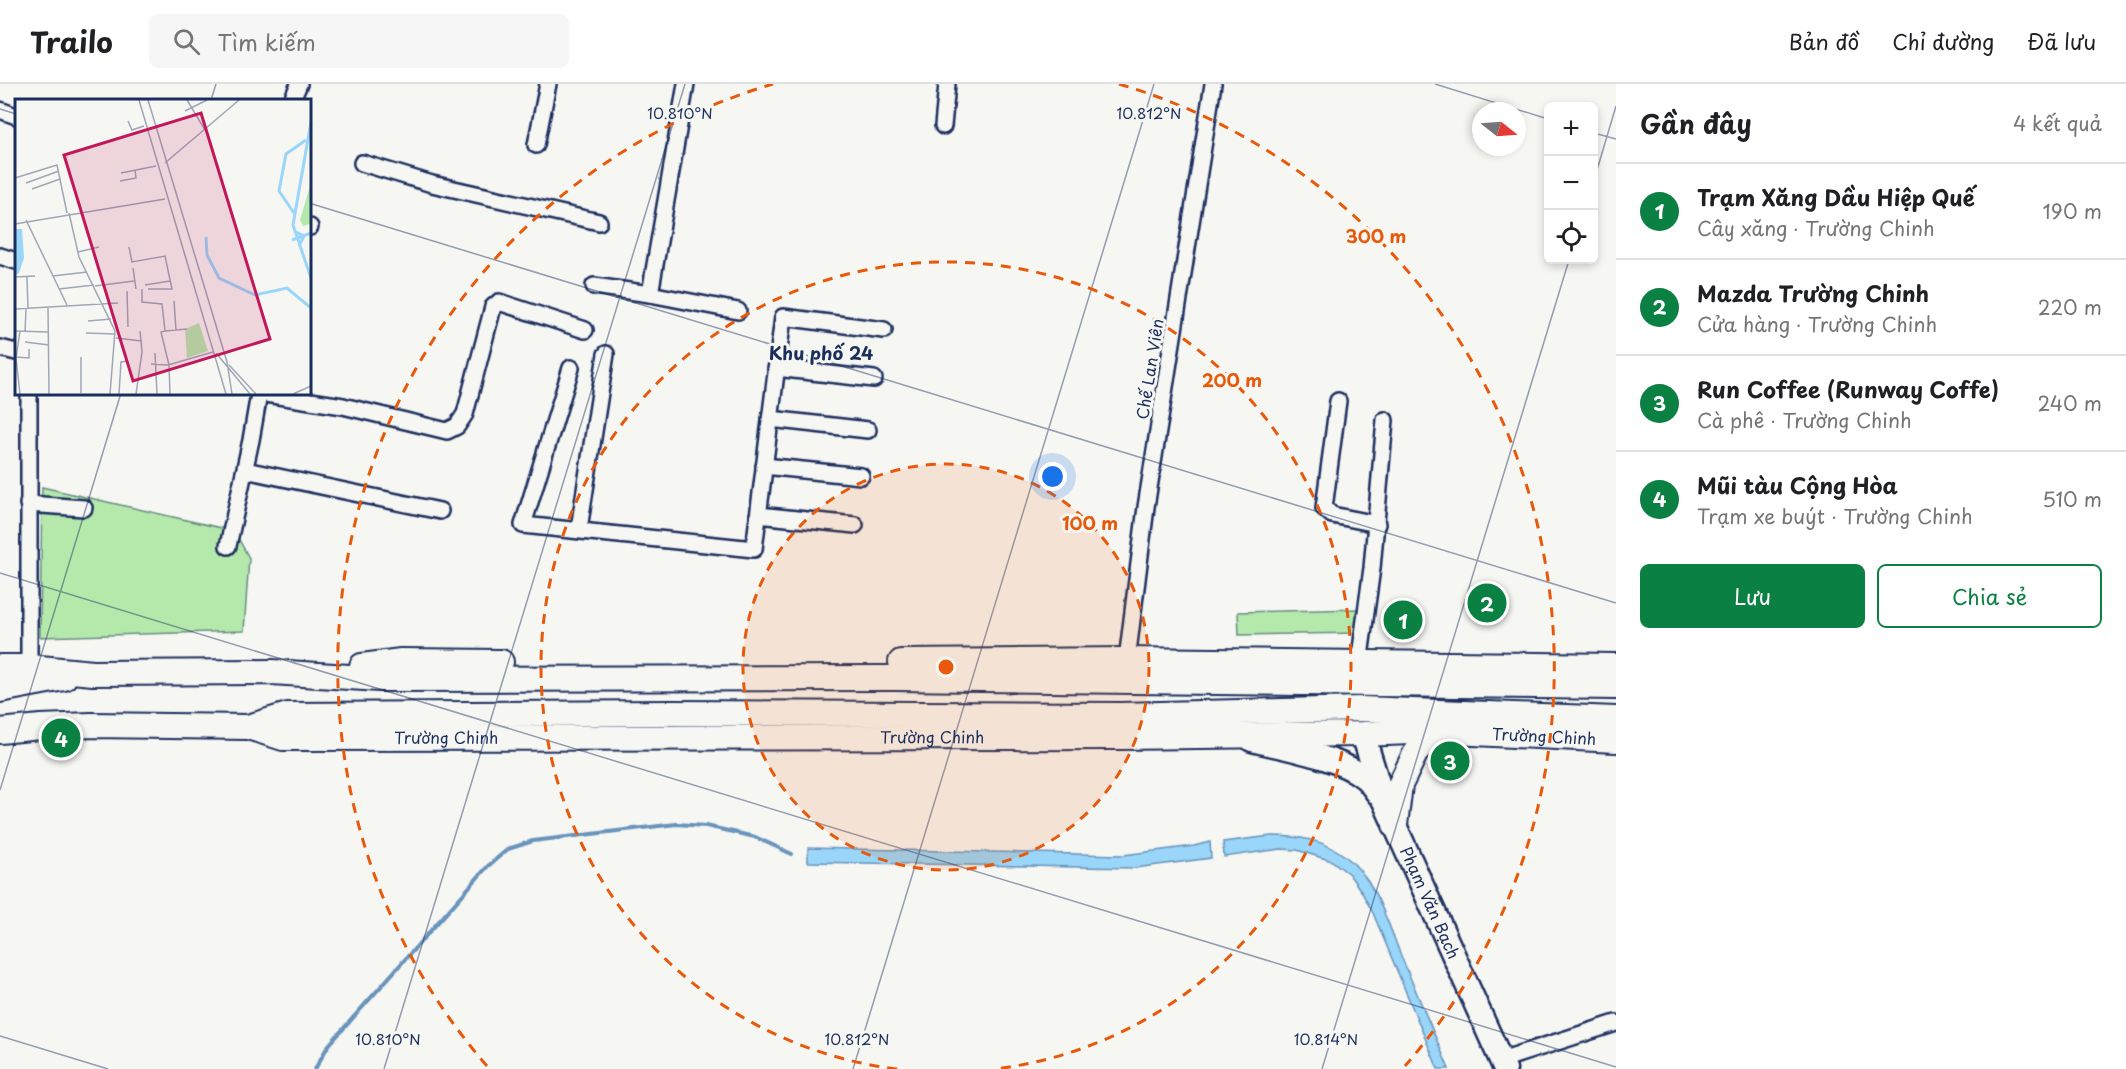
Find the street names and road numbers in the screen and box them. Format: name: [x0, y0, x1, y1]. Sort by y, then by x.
street label: Chế Lan Viên: [1129, 317, 1169, 421]
street label: Trường Chinh: [1492, 721, 1597, 750]
street label: Trường Chinh: [880, 724, 984, 748]
street label: Trường Chinh: [394, 725, 498, 749]
street label: Phạm Văn Bạch: [1395, 843, 1467, 962]

